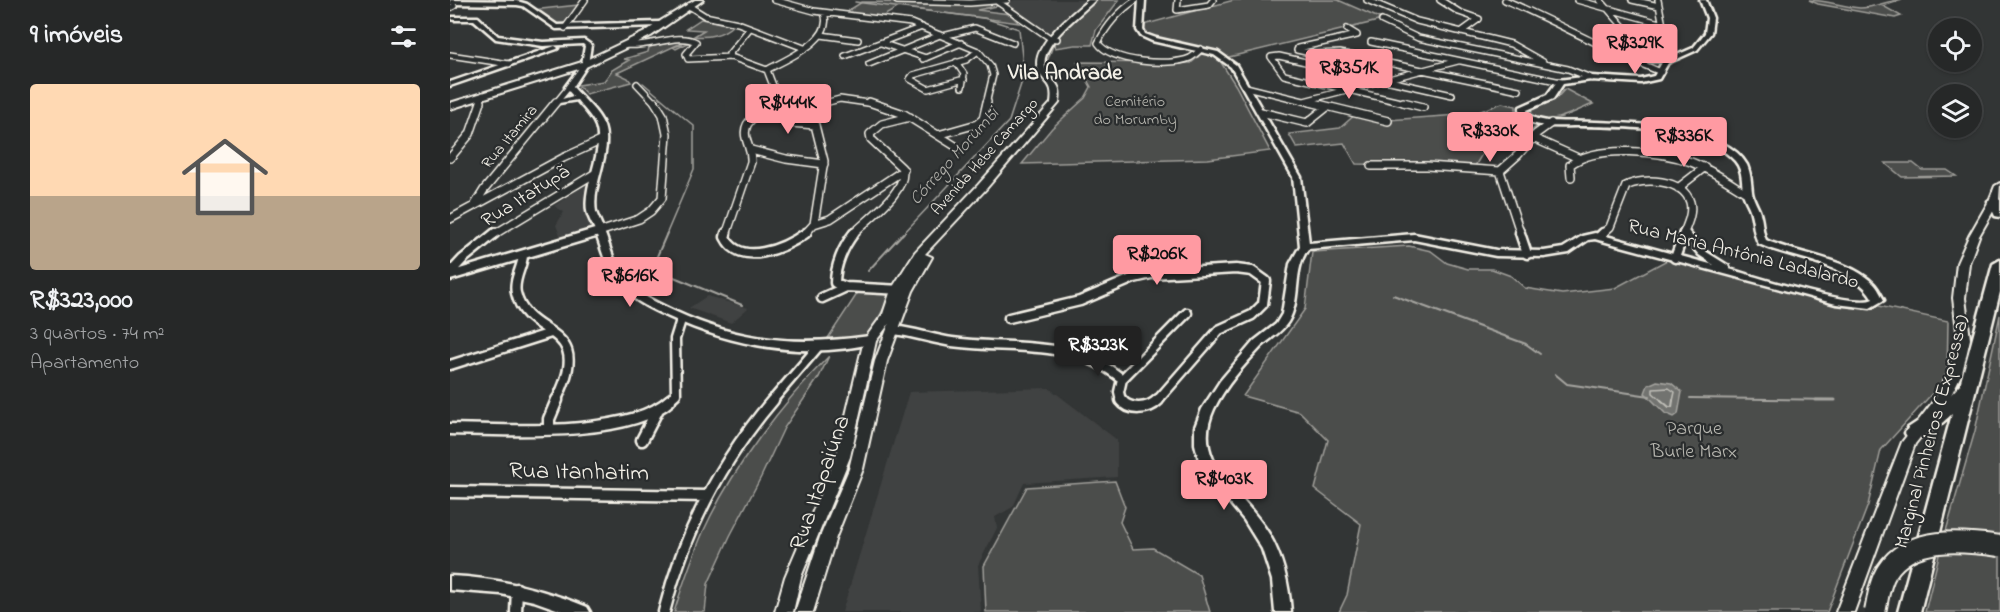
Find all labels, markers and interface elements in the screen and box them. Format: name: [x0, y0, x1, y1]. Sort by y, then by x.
text: 9 imóveis: [30, 17, 123, 55]
map controls: [1928, 18, 1982, 138]
button: locate: [1928, 18, 1982, 72]
icon: filters: [387, 20, 420, 53]
pin: R$329K: [1586, 24, 1684, 75]
text: R$329K: [1606, 29, 1664, 58]
pin: R$351K: [1300, 49, 1398, 100]
text: R$351K: [1320, 54, 1378, 83]
district label: Vila Andrade: [1007, 58, 1123, 90]
pin: R$444K: [739, 84, 837, 135]
button: layers: [1928, 84, 1982, 138]
text: R$444K: [759, 89, 817, 118]
park label: Cemitério do Morumby: [1093, 90, 1177, 132]
street label: Avenida Hebe Camargo: [926, 93, 1044, 221]
street label: Rua Itamira: [476, 100, 544, 174]
water label: Córrego Morumbi: [904, 101, 1007, 211]
pin: R$330K: [1441, 112, 1539, 163]
text: R$330K: [1461, 117, 1519, 146]
pin: R$336K: [1635, 117, 1733, 168]
text: R$336K: [1655, 122, 1713, 151]
icon: home: [171, 123, 279, 231]
street label: Rua Itatupã: [476, 158, 576, 236]
street label: Rua Maria Antônia Ladalardo: [1624, 212, 1862, 298]
pin: R$206K: [1108, 235, 1206, 286]
text: R$206K: [1127, 240, 1187, 269]
pin: R$616K: [581, 257, 679, 308]
text: R$616K: [602, 262, 658, 291]
text: R$323,000: [30, 282, 133, 320]
street label: Marginal Pinheiros (Expressa): [1888, 312, 1979, 552]
text: 3 quartos · 74 m²: [30, 320, 164, 349]
pin: R$323K: [1049, 326, 1147, 377]
text: R$323K: [1068, 331, 1128, 360]
text: Apartamento: [30, 349, 139, 378]
street label: Rua Itapaiúna: [781, 410, 861, 556]
park label: Parque Burle Marx: [1650, 415, 1737, 467]
street label: Rua Itanhatim: [509, 454, 649, 492]
pin: R$403K: [1175, 460, 1273, 511]
text: R$403K: [1195, 465, 1253, 494]

